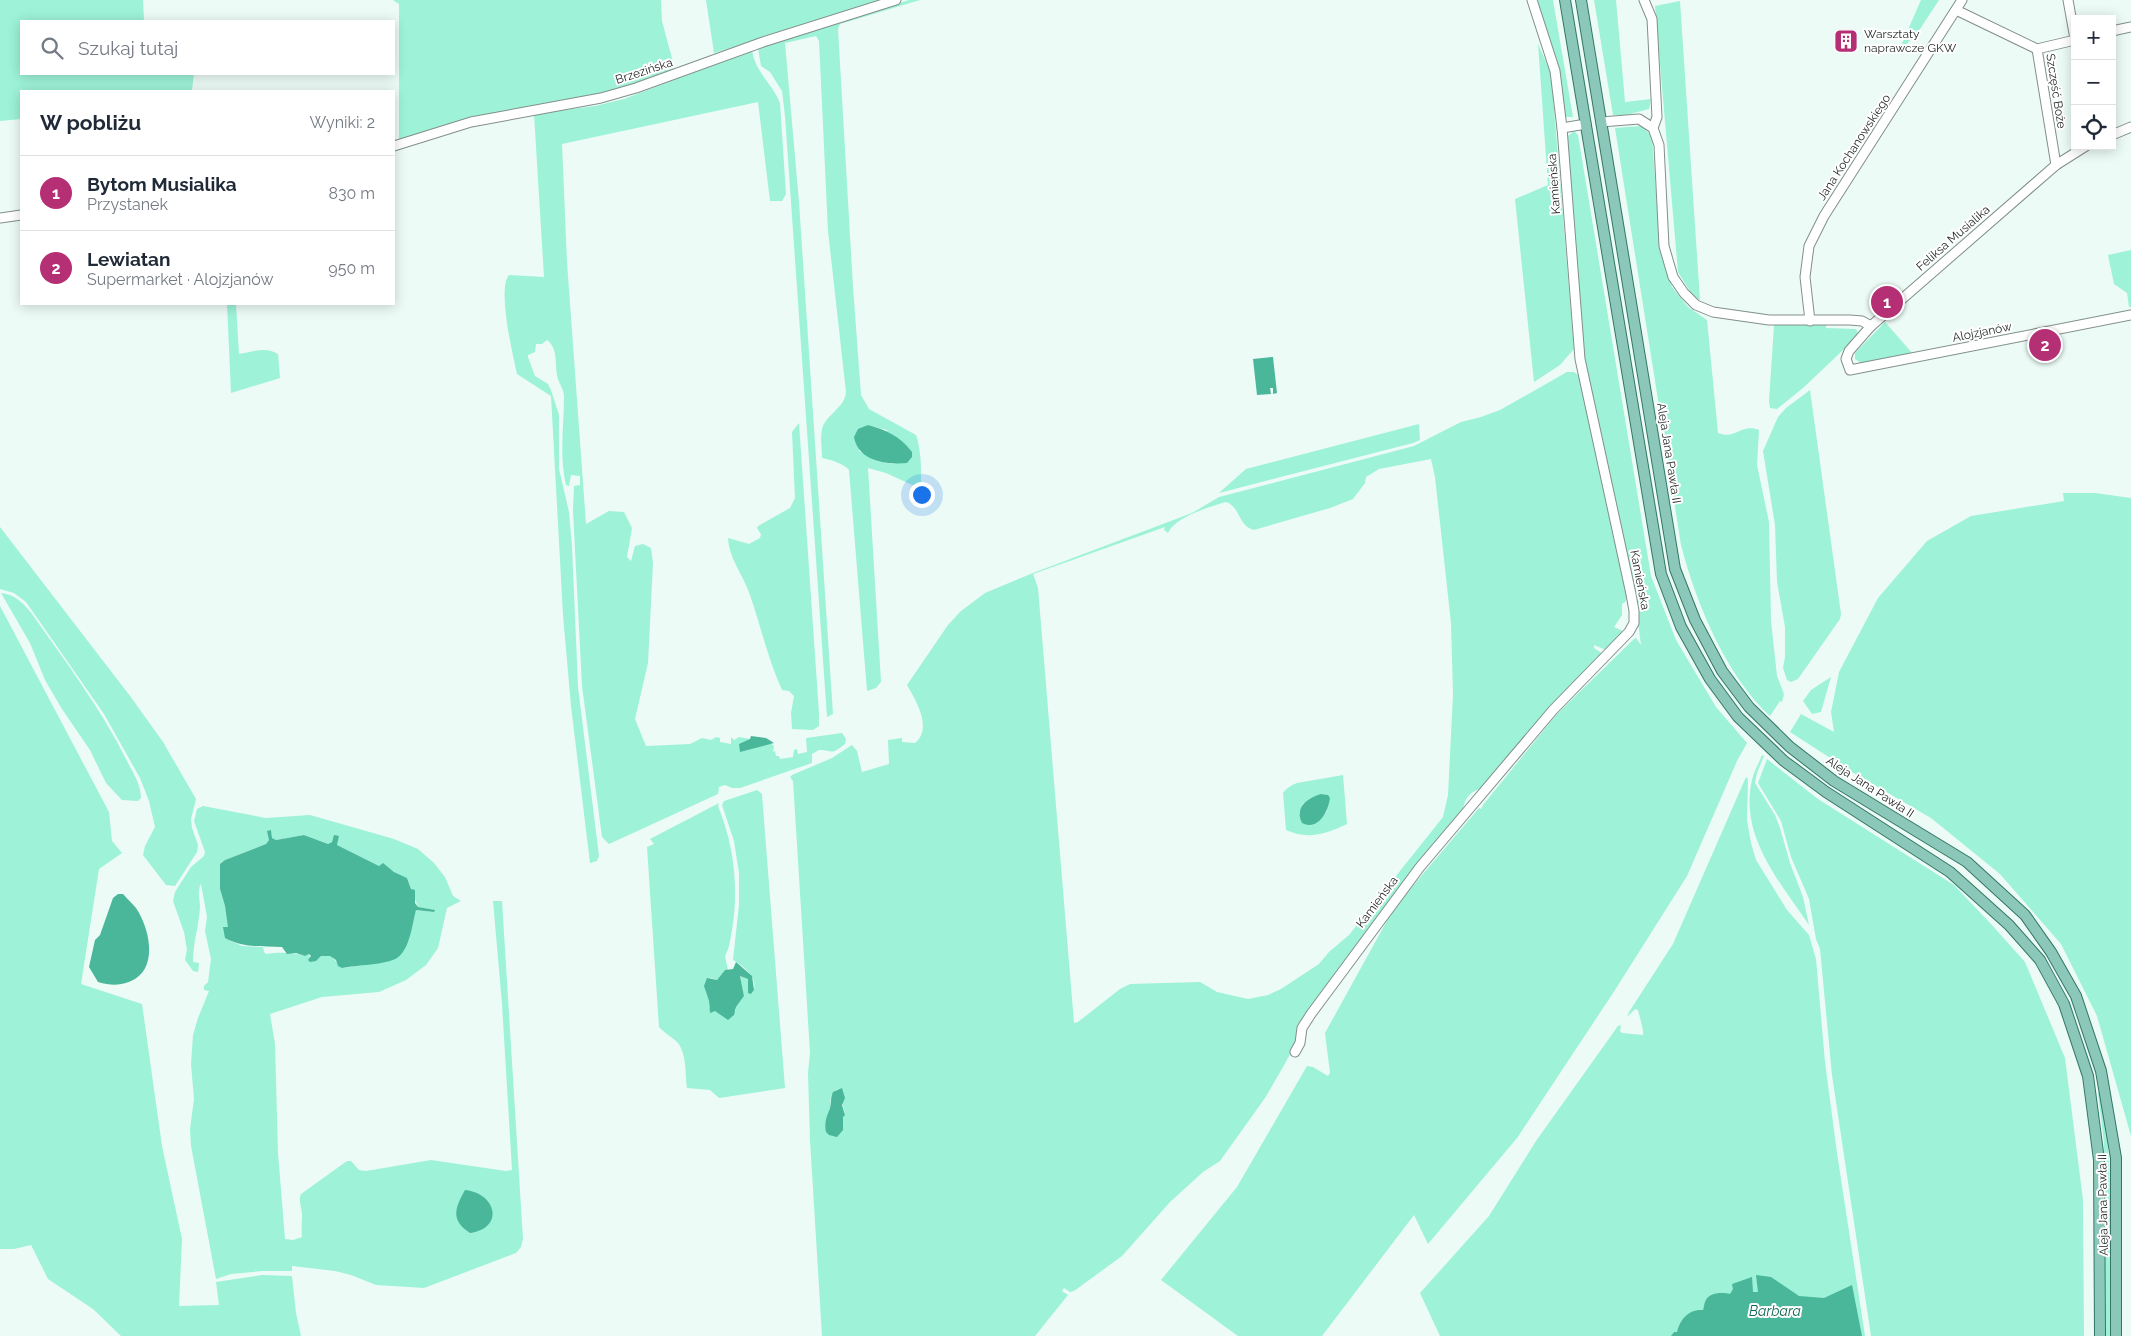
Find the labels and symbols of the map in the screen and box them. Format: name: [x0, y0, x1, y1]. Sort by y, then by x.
place label: Warsztaty naprawcze GKW: [1864, 27, 1957, 55]
building icon: Warsztaty naprawcze GKW: [1833, 28, 1859, 54]
street label: Szczęść Boże: [2043, 53, 2069, 129]
street label: Brzezińska: [614, 55, 674, 87]
street label: Jana Kochanowskiego: [1815, 91, 1893, 203]
street label: Kamieńska: [1545, 153, 1563, 215]
street label: Feliksa Musialika: [1913, 202, 1993, 274]
pin: 1: [1871, 283, 1903, 321]
street label: Alojzjanów: [1951, 319, 2013, 345]
pin: 2: [2029, 326, 2061, 364]
street label: Aleja Jana Pawła II: [1654, 402, 1684, 504]
your location: [909, 482, 935, 508]
street label: Kamieńska: [1627, 549, 1653, 611]
street label: Aleja Jana Pawła II: [1824, 753, 1916, 821]
street label: Kamieńska: [1353, 874, 1401, 930]
street label: Aleja Jana Pawła II: [2095, 1154, 2111, 1256]
water label: Barbara: [1749, 1303, 1801, 1319]

